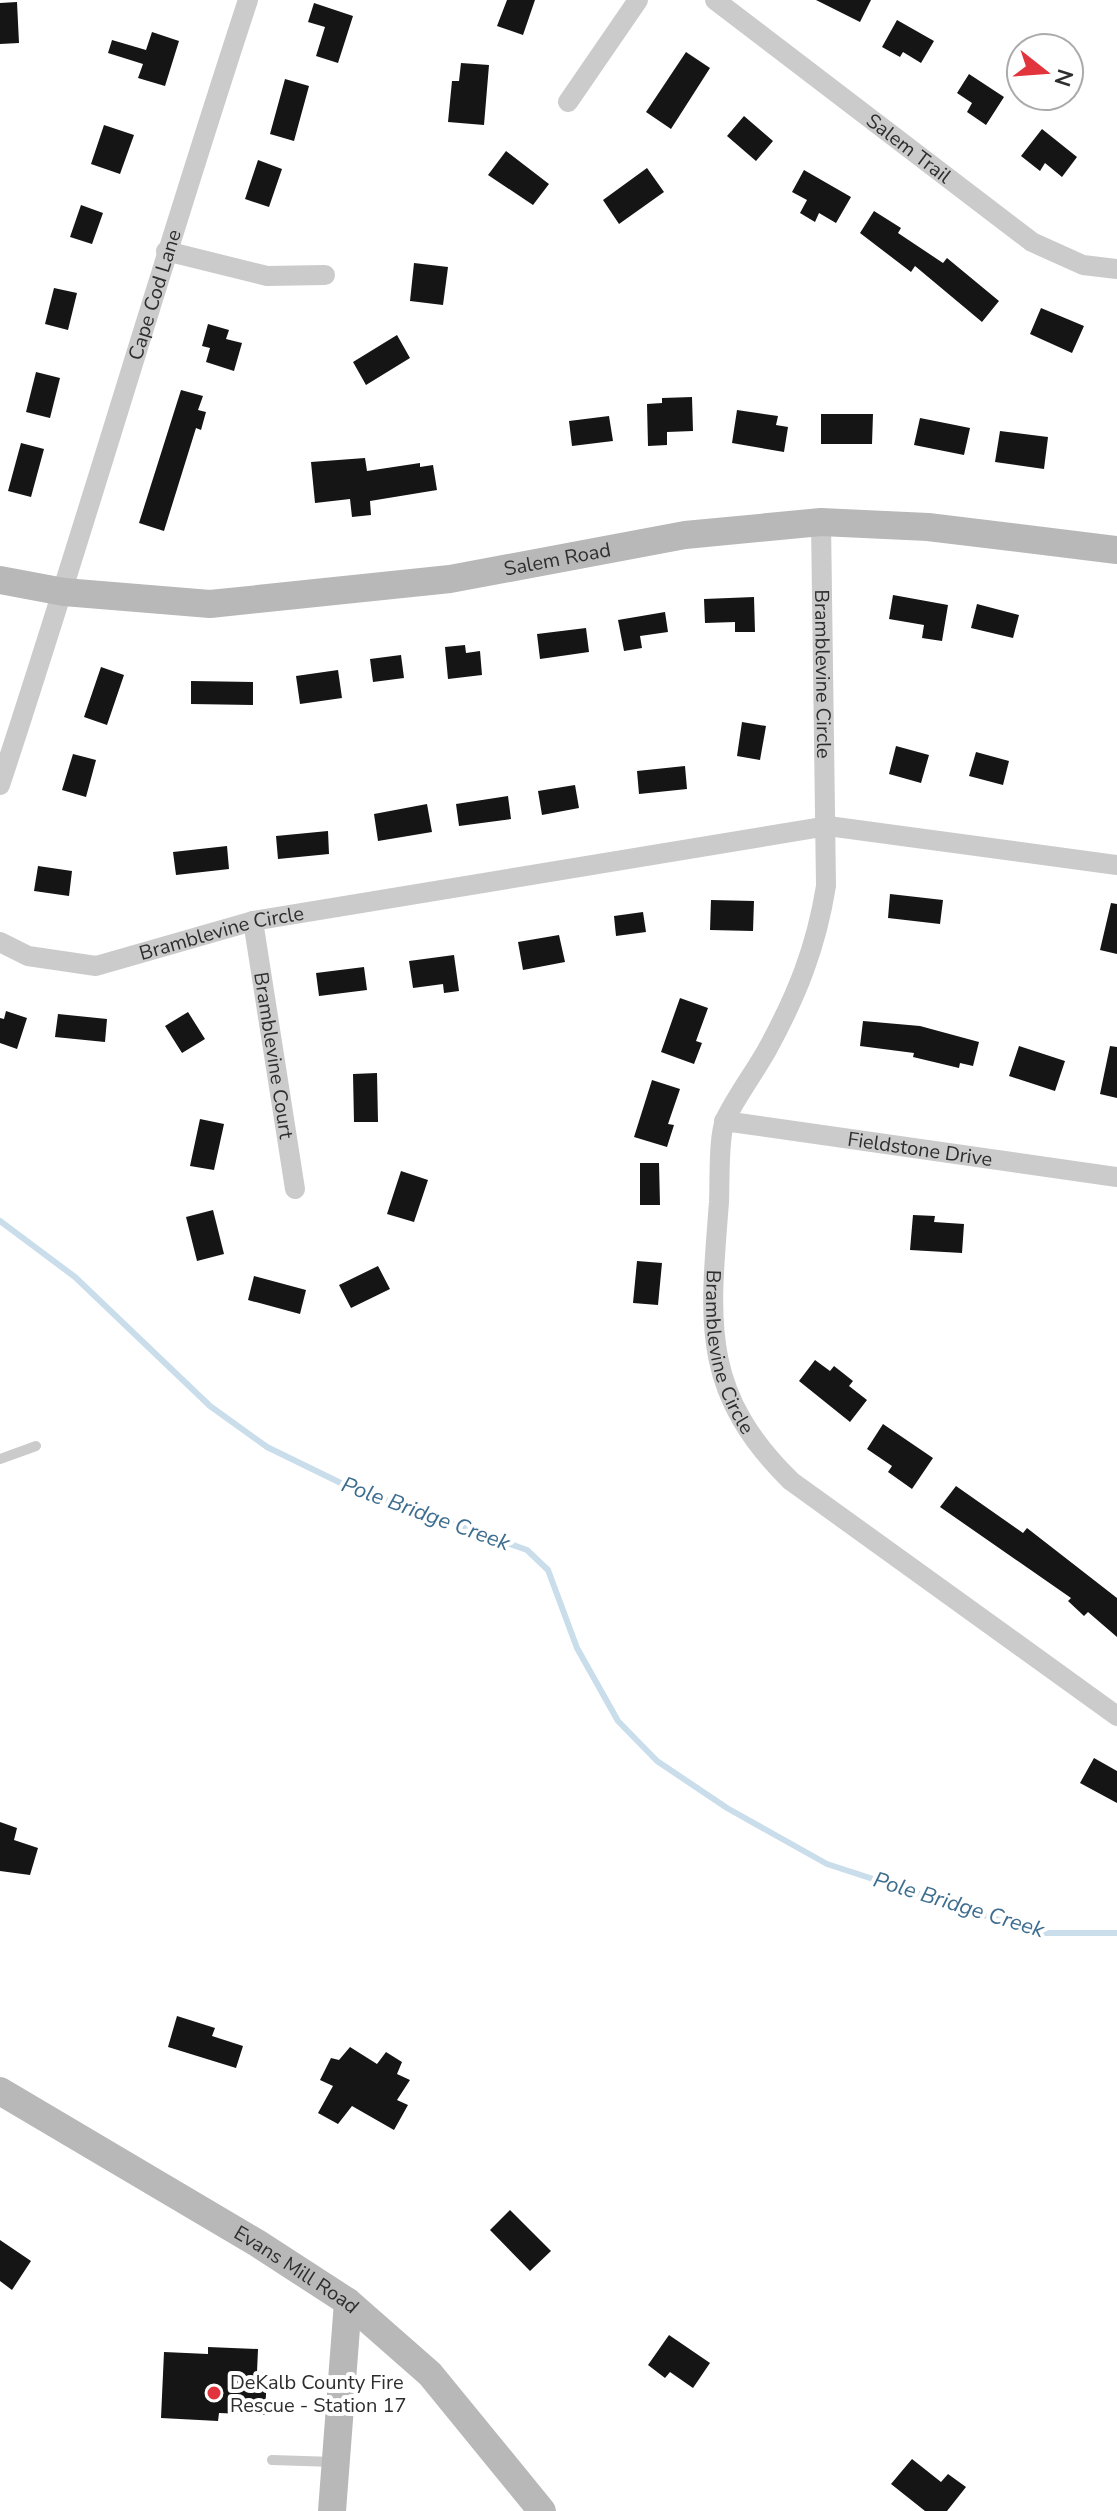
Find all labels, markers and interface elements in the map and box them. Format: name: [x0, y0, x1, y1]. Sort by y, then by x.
north arrow: [1005, 32, 1085, 112]
text: N: [1046, 65, 1080, 90]
street label: Salem Trail: [861, 107, 957, 190]
street label: Cape Cod Lane: [122, 226, 188, 364]
street label: Salem Road: [502, 536, 613, 583]
street label: Bramblevine Circle: [808, 589, 837, 759]
street label: Bramblevine Circle: [136, 900, 306, 967]
street label: Bramblevine Court: [247, 970, 300, 1142]
street label: Fieldstone Drive: [846, 1126, 994, 1173]
street label: Bramblevine Circle: [699, 1269, 760, 1439]
water label: Pole Bridge Creek: [337, 1470, 515, 1559]
water label: Pole Bridge Creek: [870, 1865, 1049, 1946]
street label: Evans Mill Road: [229, 2219, 365, 2320]
place label: DeKalb County Fire Rescue - Station 17: [230, 2369, 406, 2419]
marker: DeKalb County Fire Rescue - Station 17: [205, 2384, 223, 2402]

